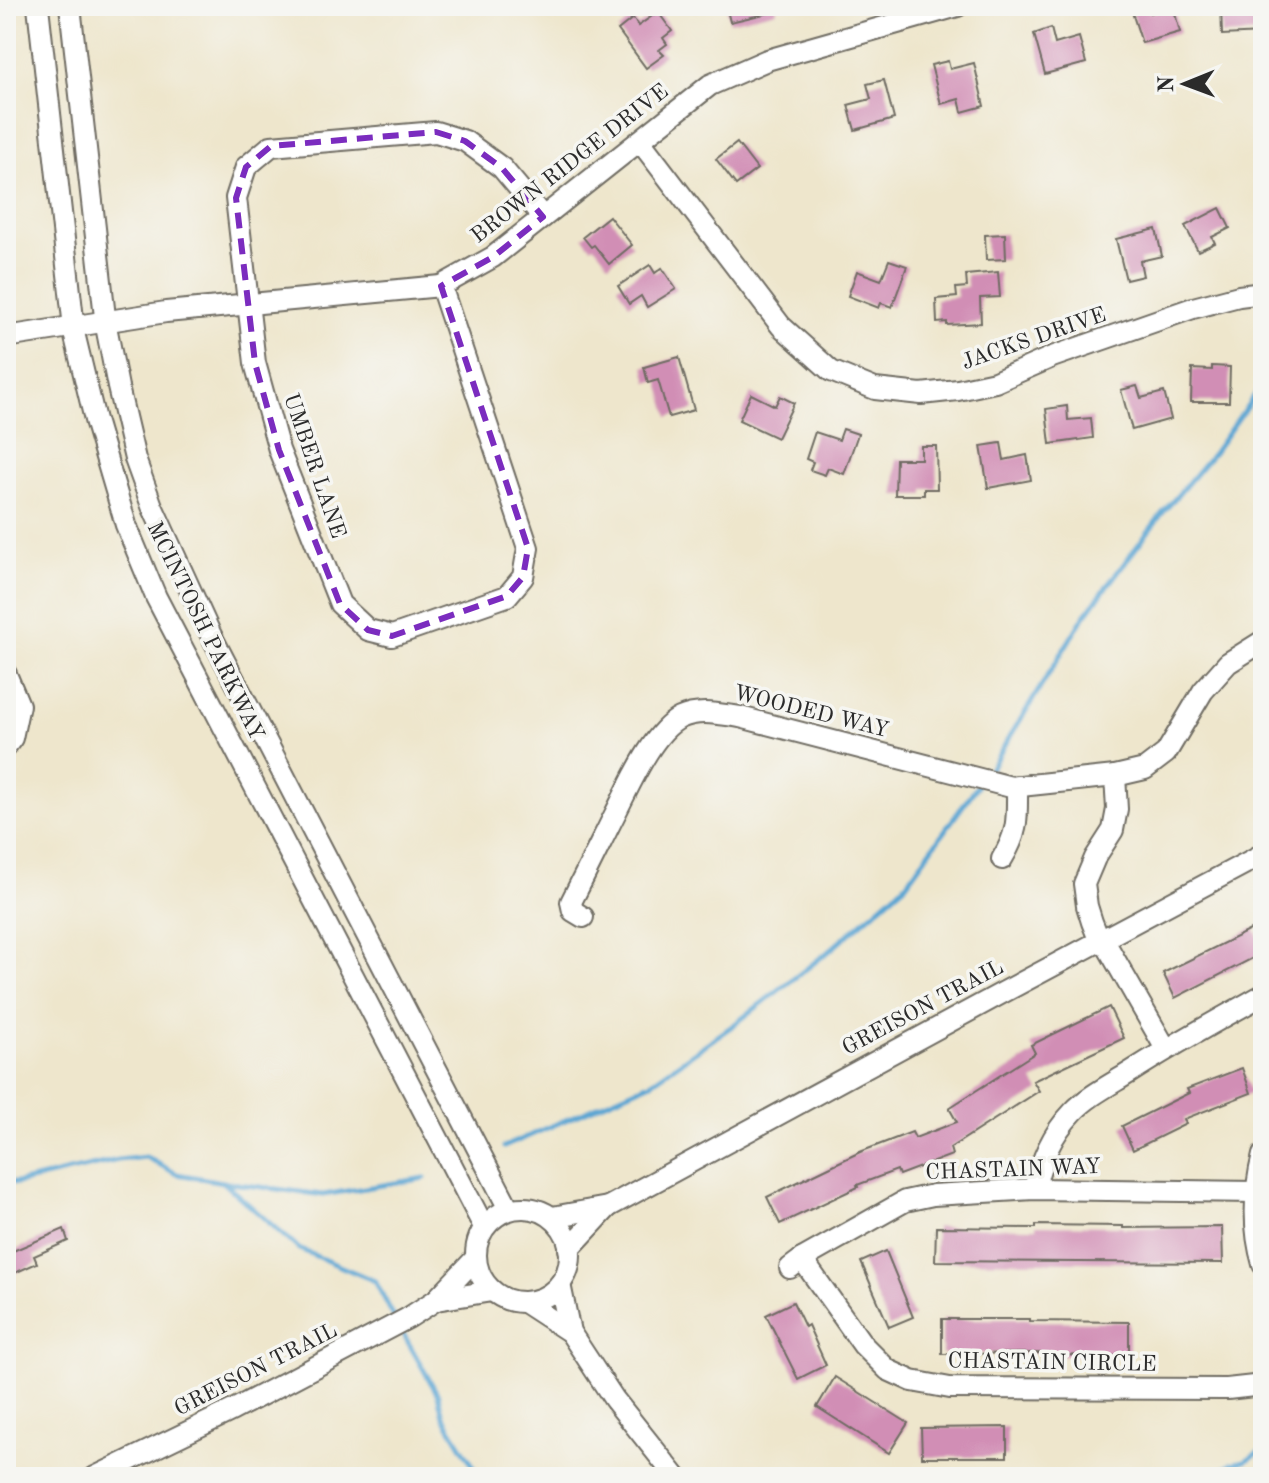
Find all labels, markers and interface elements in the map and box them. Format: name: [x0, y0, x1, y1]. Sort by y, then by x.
north arrow: [1145, 44, 1225, 124]
text: N: [1156, 76, 1178, 93]
street label: BROWN RIDGE DRIVE: [467, 80, 673, 248]
street label: JACKS DRIVE: [959, 304, 1109, 374]
street label: UMBER LANE: [279, 391, 349, 541]
street label: MCINTOSH PARKWAY: [142, 518, 268, 744]
street label: WOODED WAY: [731, 682, 891, 742]
street label: GREISON TRAIL: [839, 956, 1007, 1060]
street label: CHASTAIN WAY: [925, 1156, 1101, 1184]
street label: GREISON TRAIL: [171, 1320, 341, 1420]
street label: CHASTAIN CIRCLE: [947, 1350, 1157, 1376]

